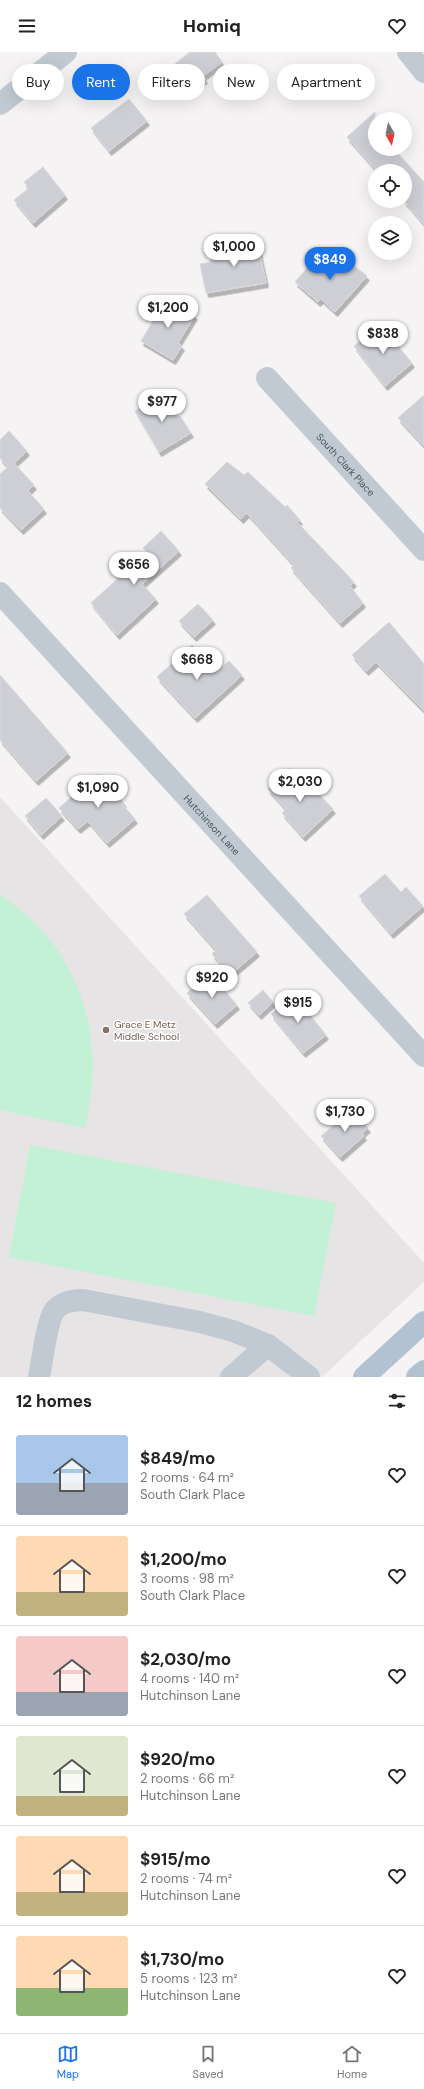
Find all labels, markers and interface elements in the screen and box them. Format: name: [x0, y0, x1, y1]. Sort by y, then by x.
text: Homiq: [183, 14, 241, 38]
icon: menu: [16, 15, 38, 37]
icon: heart: [386, 15, 408, 37]
chip: Buy: [12, 64, 64, 100]
chip: Rent: [72, 64, 130, 100]
chip: Filters: [138, 64, 205, 100]
chip: New: [213, 64, 269, 100]
chip: Apartment: [277, 64, 375, 100]
north arrow: [368, 112, 412, 156]
map controls: [368, 112, 412, 260]
button: locate: [368, 164, 412, 208]
button: layers: [368, 216, 412, 260]
pin: $1,000: [201, 234, 267, 268]
text: $1,000: [212, 238, 256, 255]
pin: $849: [306, 247, 354, 281]
text: $849: [314, 251, 346, 268]
pin: $1,200: [135, 295, 201, 329]
text: $1,200: [147, 299, 189, 316]
pin: $838: [359, 321, 407, 355]
text: $838: [367, 325, 399, 342]
pin: $977: [138, 389, 186, 423]
text: $977: [147, 393, 177, 410]
street label: South Clark Place: [313, 430, 378, 499]
pin: $656: [110, 552, 158, 586]
text: $656: [118, 556, 150, 573]
pin: $668: [173, 647, 221, 681]
text: $668: [181, 651, 213, 668]
pin: $2,030: [267, 769, 333, 803]
text: $2,030: [278, 773, 322, 790]
pin: $1,090: [65, 775, 131, 809]
text: $1,090: [77, 779, 119, 796]
street label: Hutchinson Lane: [181, 792, 243, 858]
pin: $920: [188, 965, 236, 999]
text: $920: [196, 969, 228, 986]
pin: $915: [274, 990, 322, 1024]
text: $915: [284, 994, 312, 1011]
place label: Grace E Metz Middle School: [114, 1018, 179, 1043]
marker: Grace E Metz Middle School: [101, 1025, 111, 1035]
pin: $1,730: [312, 1099, 378, 1133]
text: $1,730: [325, 1103, 365, 1120]
text: 12 homes: [16, 1390, 92, 1412]
icon: filters: [386, 1390, 408, 1412]
text: $849/mo: [140, 1447, 215, 1469]
icon: home: [48, 1451, 96, 1499]
icon: heart: [386, 1464, 408, 1486]
text: 2 rooms · 64 m²: [140, 1469, 234, 1486]
text: South Clark Place: [140, 1486, 245, 1503]
text: $1,200/mo: [140, 1548, 227, 1570]
icon: home: [48, 1552, 96, 1600]
icon: heart: [386, 1565, 408, 1587]
text: 3 rooms · 98 m²: [140, 1570, 234, 1587]
text: South Clark Place: [140, 1587, 245, 1604]
text: $2,030/mo: [140, 1648, 231, 1670]
icon: home: [48, 1652, 96, 1700]
icon: heart: [386, 1665, 408, 1687]
text: 4 rooms · 140 m²: [140, 1670, 239, 1687]
text: Hutchinson Lane: [140, 1687, 241, 1704]
text: $920/mo: [140, 1748, 215, 1770]
icon: home: [48, 1752, 96, 1800]
icon: heart: [386, 1765, 408, 1787]
text: 2 rooms · 66 m²: [140, 1770, 234, 1787]
text: Hutchinson Lane: [140, 1787, 241, 1804]
text: $915/mo: [140, 1848, 211, 1870]
icon: home: [48, 1852, 96, 1900]
icon: heart: [386, 1865, 408, 1887]
text: 2 rooms · 74 m²: [140, 1870, 232, 1887]
text: Hutchinson Lane: [140, 1887, 241, 1904]
text: $1,730/mo: [140, 1948, 224, 1970]
icon: home: [48, 1952, 96, 2000]
icon: heart: [386, 1965, 408, 1987]
text: 5 rooms · 123 m²: [140, 1970, 238, 1987]
text: Hutchinson Lane: [140, 1987, 241, 2004]
tab: Map: [57, 2043, 79, 2081]
tab: Saved: [193, 2043, 223, 2081]
tab: Home: [337, 2043, 367, 2081]

